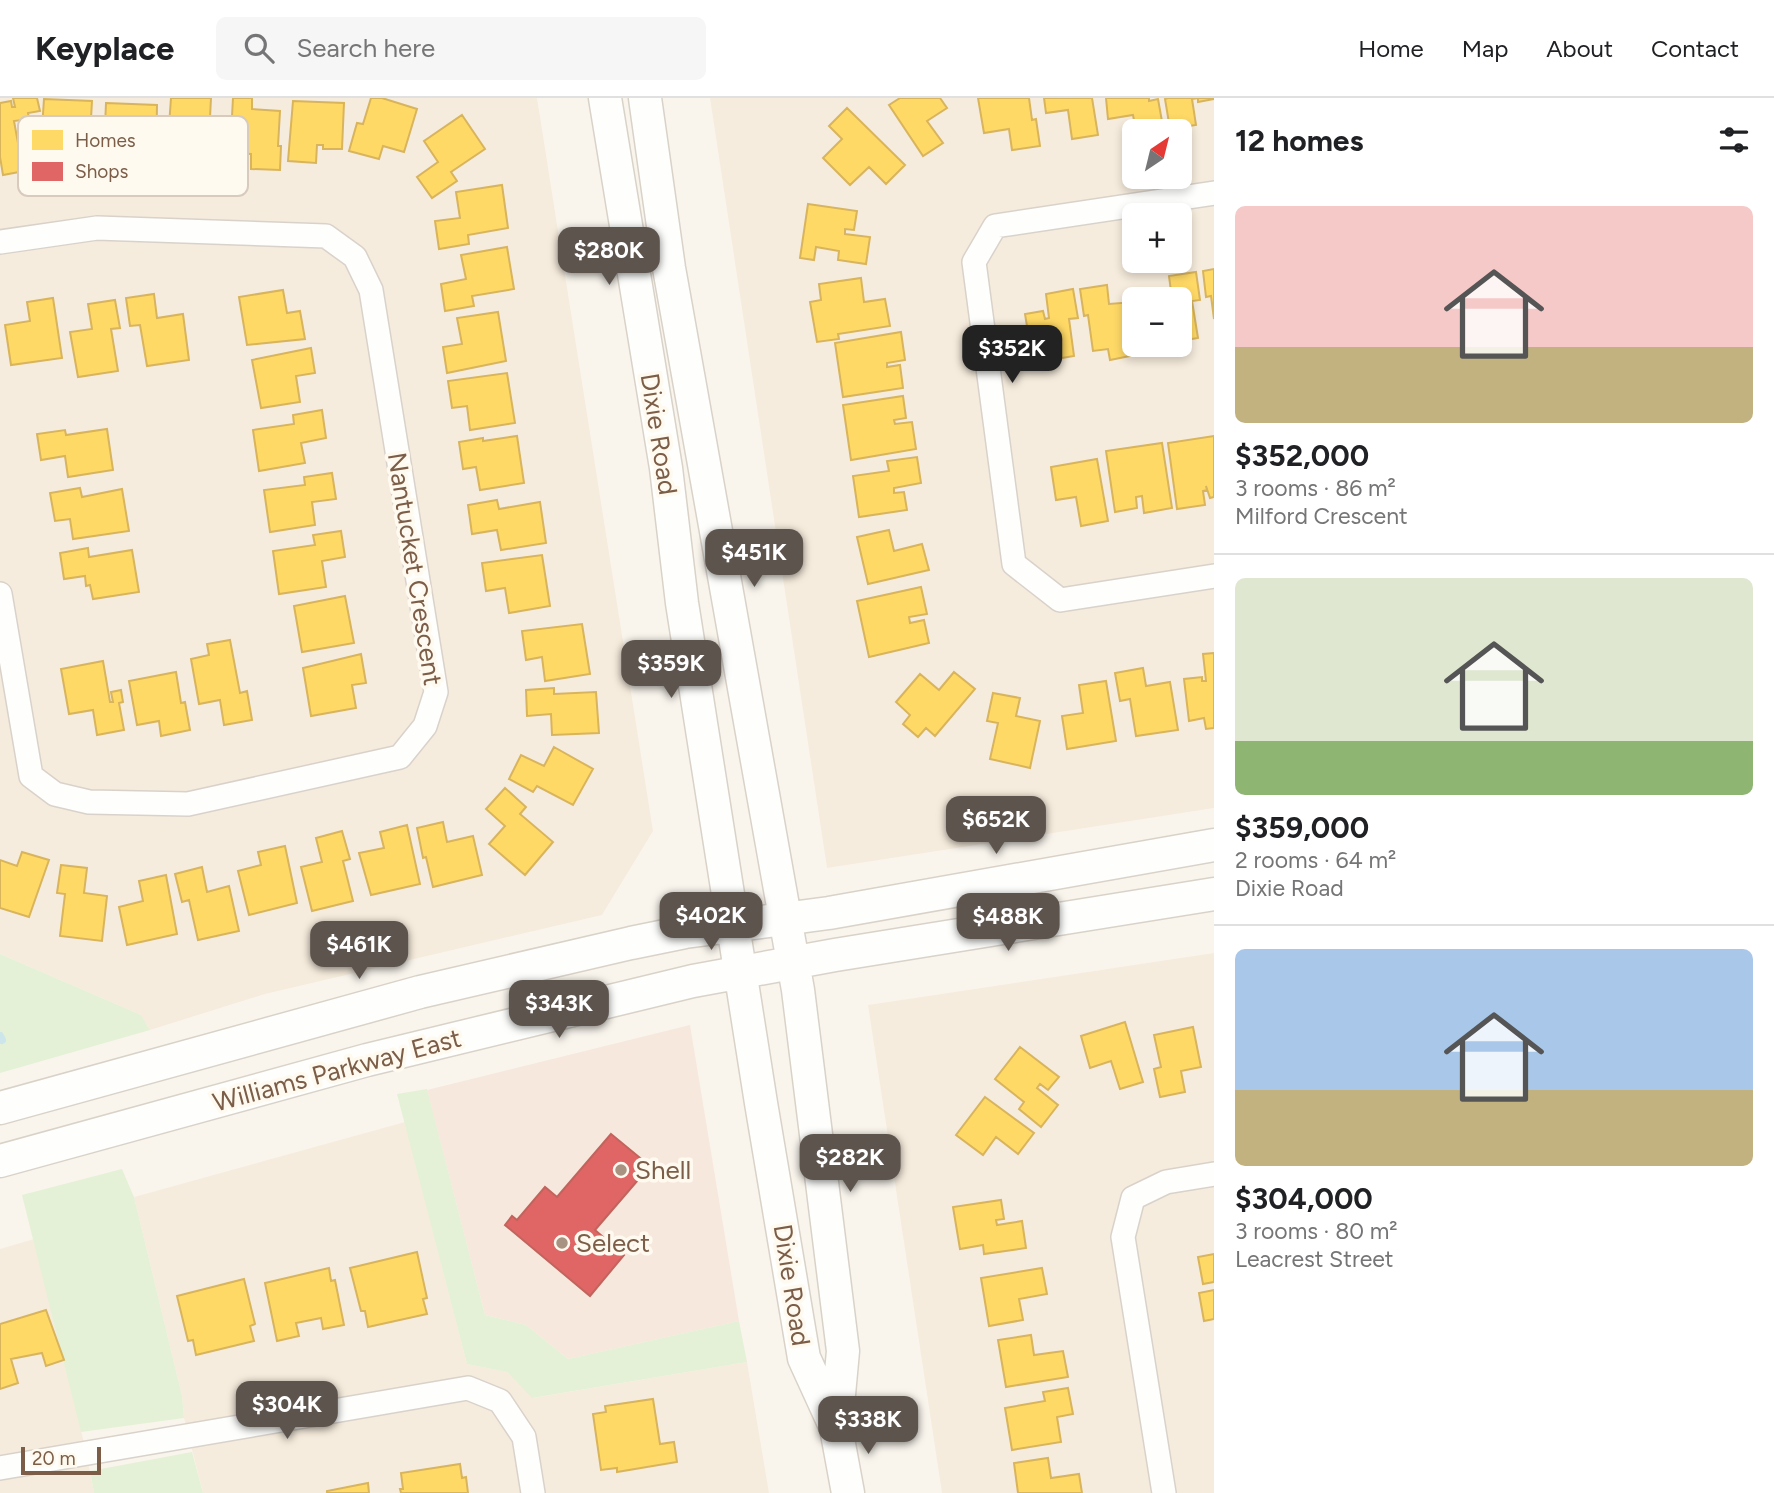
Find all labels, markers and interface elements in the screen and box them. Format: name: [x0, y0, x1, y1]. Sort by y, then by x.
search box: [216, 17, 706, 80]
text: Keyplace: [35, 29, 174, 68]
icon: search: [240, 29, 278, 67]
text: Search here: [296, 32, 435, 64]
text: Home: [1358, 34, 1424, 63]
text: Map: [1462, 34, 1508, 63]
text: About: [1546, 34, 1613, 63]
text: Contact: [1651, 34, 1739, 63]
legend: [18, 116, 248, 196]
north arrow: [1122, 119, 1192, 189]
map controls: [1122, 119, 1192, 357]
icon: filters: [1715, 121, 1753, 159]
text: 12 homes: [1235, 122, 1363, 159]
text: Homes: [75, 129, 136, 152]
text: Shops: [75, 160, 129, 183]
button: +: [1122, 203, 1192, 273]
pin: $280K: [560, 228, 658, 287]
text: $280K: [574, 236, 644, 264]
icon: home: [1431, 251, 1557, 377]
button: −: [1122, 287, 1192, 357]
pin: $352K: [963, 326, 1061, 385]
text: $352K: [978, 334, 1046, 362]
street label: Dixie Road: [634, 371, 684, 497]
text: $352,000: [1235, 437, 1369, 474]
street label: Nantucket Crescent: [381, 450, 449, 688]
text: 3 rooms · 86 m²: [1235, 474, 1396, 502]
text: Milford Crescent: [1235, 502, 1408, 530]
pin: $451K: [705, 530, 803, 589]
text: $451K: [721, 538, 787, 566]
icon: home: [1431, 623, 1557, 749]
pin: $359K: [622, 640, 720, 700]
text: $359K: [637, 649, 705, 677]
pin: $652K: [947, 796, 1045, 856]
text: $652K: [962, 805, 1030, 833]
text: $359,000: [1235, 809, 1369, 846]
text: 2 rooms · 64 m²: [1235, 846, 1396, 874]
text: Dixie Road: [1235, 874, 1344, 902]
pin: $402K: [662, 892, 760, 952]
pin: $488K: [959, 894, 1057, 953]
text: $402K: [676, 901, 746, 929]
text: $488K: [973, 902, 1043, 930]
pin: $461K: [310, 922, 408, 981]
text: $461K: [326, 930, 392, 958]
pin: $343K: [510, 981, 608, 1040]
text: $343K: [525, 989, 593, 1017]
icon: home: [1431, 994, 1557, 1120]
street label: Williams Parkway East: [209, 1021, 465, 1119]
pin: $282K: [801, 1134, 899, 1194]
text: $282K: [816, 1143, 884, 1171]
place label: Shell: [635, 1154, 691, 1186]
marker: Shell: [613, 1162, 629, 1178]
text: $304,000: [1235, 1180, 1373, 1217]
text: 3 rooms · 80 m²: [1235, 1217, 1398, 1245]
street label: Dixie Road: [767, 1222, 817, 1348]
place label: Select: [576, 1227, 650, 1259]
marker: Select: [554, 1235, 570, 1251]
text: Leacrest Street: [1235, 1245, 1394, 1273]
pin: $304K: [238, 1382, 336, 1441]
text: $304K: [252, 1390, 322, 1418]
pin: $338K: [819, 1396, 917, 1456]
text: $338K: [834, 1405, 902, 1433]
scale bar: [21, 1444, 102, 1476]
text: 20 m: [32, 1447, 76, 1470]

